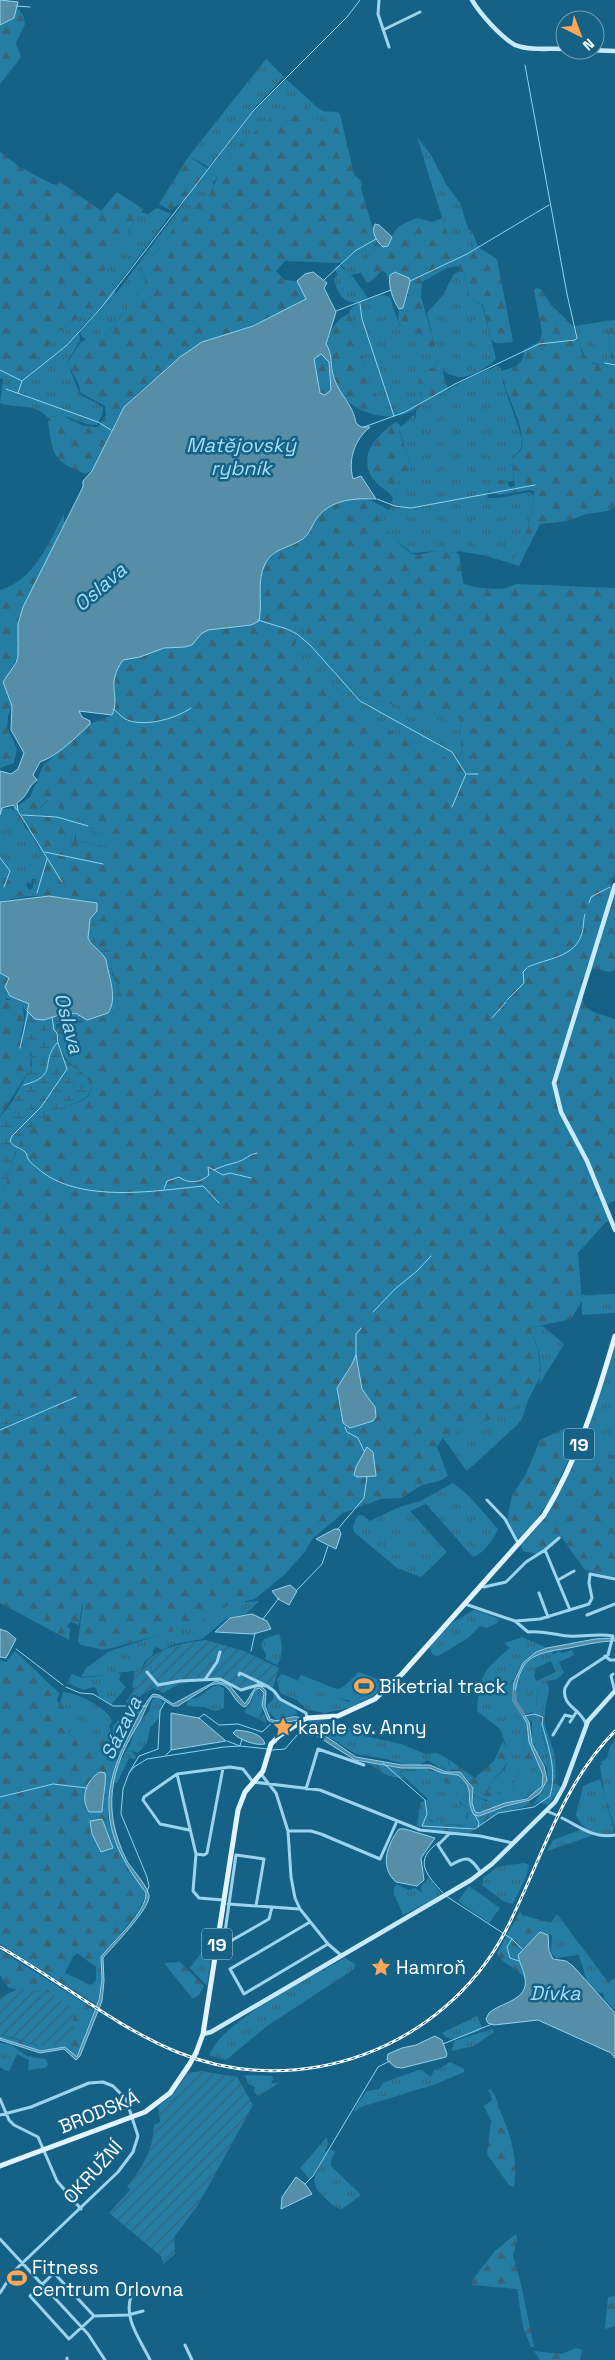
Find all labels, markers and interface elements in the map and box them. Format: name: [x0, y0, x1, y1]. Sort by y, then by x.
north arrow: [555, 10, 605, 60]
text: N: [579, 35, 598, 54]
water label: Matějovský rybník: [186, 432, 298, 481]
water label: Oslava: [68, 557, 132, 617]
water label: Oslava: [48, 990, 90, 1057]
road number: 19: [564, 1428, 594, 1460]
place label: Biketrial track: [379, 1674, 506, 1699]
sports icon: Biketrial track: [353, 1675, 375, 1697]
water label: Sázava: [95, 1692, 148, 1764]
place label: kaple sv. Anny: [298, 1715, 427, 1740]
place icon: kaple sv. Anny: [272, 1716, 294, 1738]
road number: 19: [202, 1928, 232, 1960]
place label: Hamroň: [396, 1955, 466, 1980]
place icon: Hamroň: [370, 1956, 392, 1978]
water label: Dívka: [530, 1980, 581, 2006]
street label: BRODSKÁ: [55, 2085, 143, 2139]
street label: OKRUŽNÍ: [58, 2135, 128, 2209]
place label: Fitness centrum Orlovna: [32, 2255, 184, 2302]
sports icon: Fitness centrum Orlovna: [6, 2267, 28, 2289]

